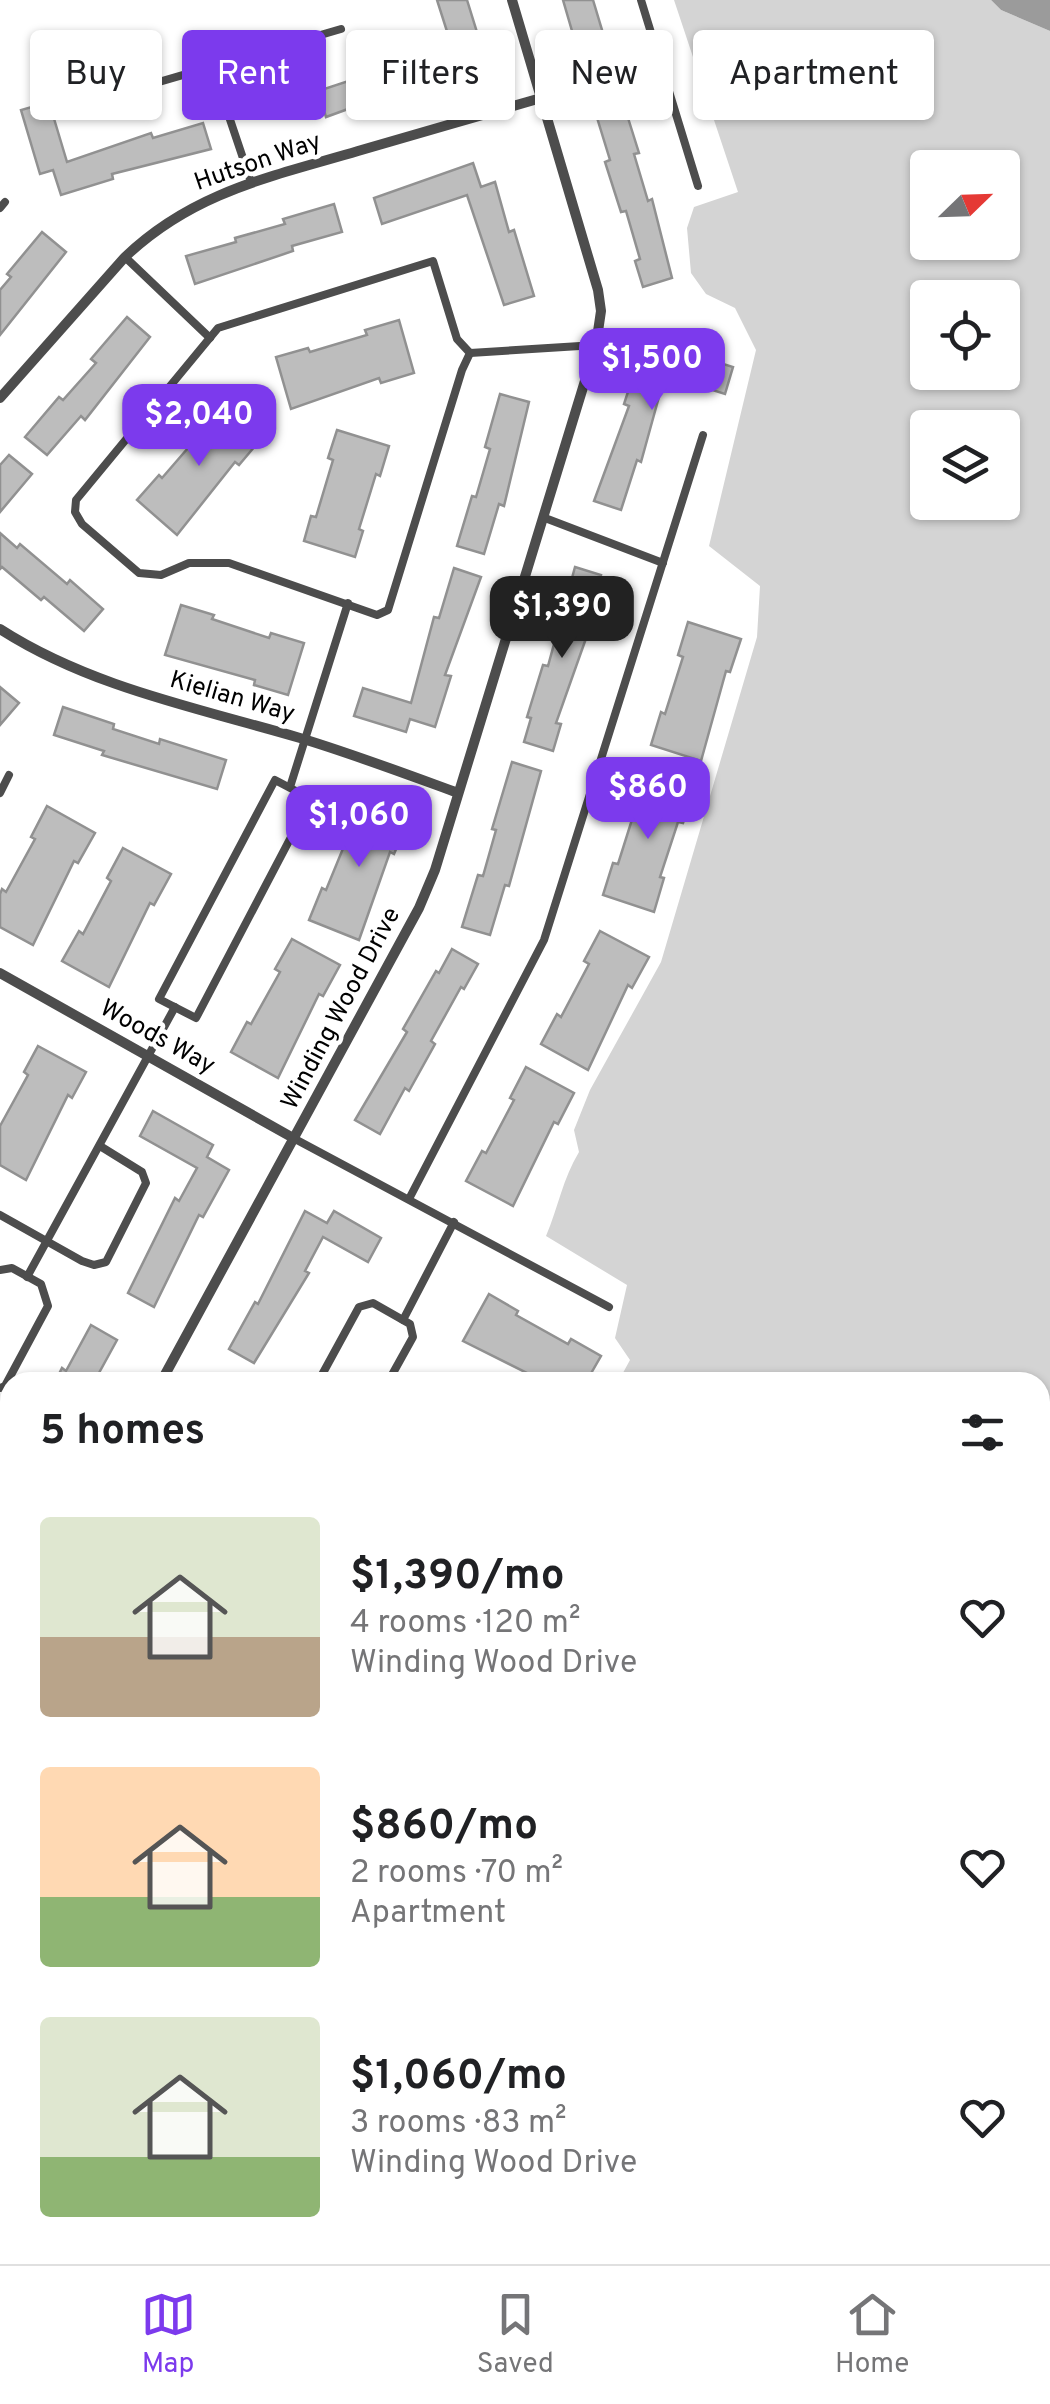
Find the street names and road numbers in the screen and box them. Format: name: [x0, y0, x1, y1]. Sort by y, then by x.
street label: Hutson Way: [190, 126, 326, 200]
street label: Kielian Way: [166, 665, 298, 731]
street label: Winding Wood Drive: [275, 902, 409, 1116]
street label: Woods Way: [94, 993, 220, 1083]

